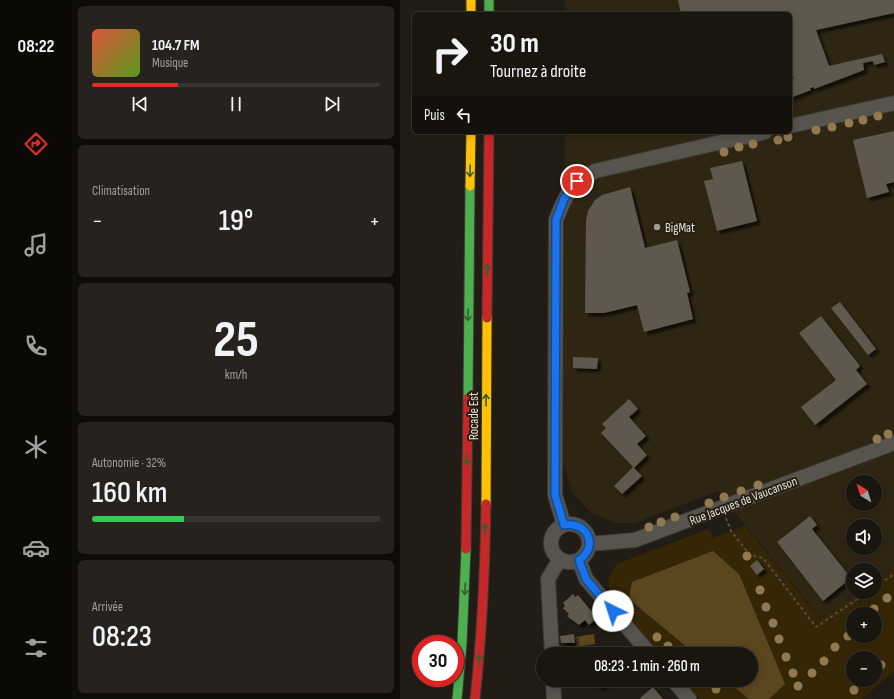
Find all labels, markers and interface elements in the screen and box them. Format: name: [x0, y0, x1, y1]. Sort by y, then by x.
text: 30 m: [490, 27, 539, 60]
icon: right: [424, 28, 476, 80]
text: 08:22: [18, 36, 54, 57]
text: 104.7 FM: [152, 36, 199, 55]
text: Musique: [152, 55, 188, 71]
text: Tournez à droite: [490, 61, 586, 82]
icon: previous: [129, 93, 151, 115]
icon: pause: [225, 93, 247, 115]
icon: next: [321, 93, 343, 115]
icon: left: [453, 104, 475, 126]
text: Puis: [424, 106, 445, 125]
icon: directions: [22, 130, 50, 158]
one-way arrow: [466, 164, 474, 177]
pin: [560, 164, 594, 198]
icon: arrive: [566, 170, 588, 192]
text: Climatisation: [92, 183, 150, 199]
text: 19°: [219, 203, 253, 239]
text: −: [92, 208, 103, 235]
text: +: [369, 208, 380, 235]
place label: BigMat: [665, 220, 695, 236]
marker: BigMat: [652, 222, 662, 232]
icon: music: [22, 231, 50, 259]
one-way arrow: [483, 264, 491, 277]
one-way arrow: [464, 308, 472, 321]
text: 25: [213, 309, 259, 372]
icon: phone: [22, 332, 50, 360]
text: km/h: [225, 367, 247, 383]
street label: Rocade Est: [466, 392, 482, 440]
one-way arrow: [482, 394, 490, 407]
icon: climate: [22, 433, 50, 461]
one-way arrow: [463, 452, 471, 465]
text: Autonomie · 32%: [92, 455, 166, 471]
street label: Rue Jacques de Vaucanson: [687, 473, 800, 529]
text: 160 km: [92, 475, 167, 511]
north arrow: [846, 475, 882, 511]
map controls: [846, 475, 882, 687]
button: sound: [846, 519, 882, 555]
one-way arrow: [481, 524, 489, 537]
icon: car: [22, 534, 50, 562]
button: layers: [846, 563, 882, 599]
one-way arrow: [461, 582, 469, 595]
position arrow: [592, 590, 634, 632]
text: Arrivée: [92, 599, 123, 615]
button: +: [846, 607, 882, 643]
text: 08:23: [92, 619, 152, 655]
icon: filters: [22, 634, 50, 662]
speed limit sign: 30: [412, 635, 464, 687]
button: −: [846, 651, 882, 687]
one-way arrow: [475, 654, 483, 667]
text: 08:23 · 1 min · 260 m: [594, 657, 700, 676]

